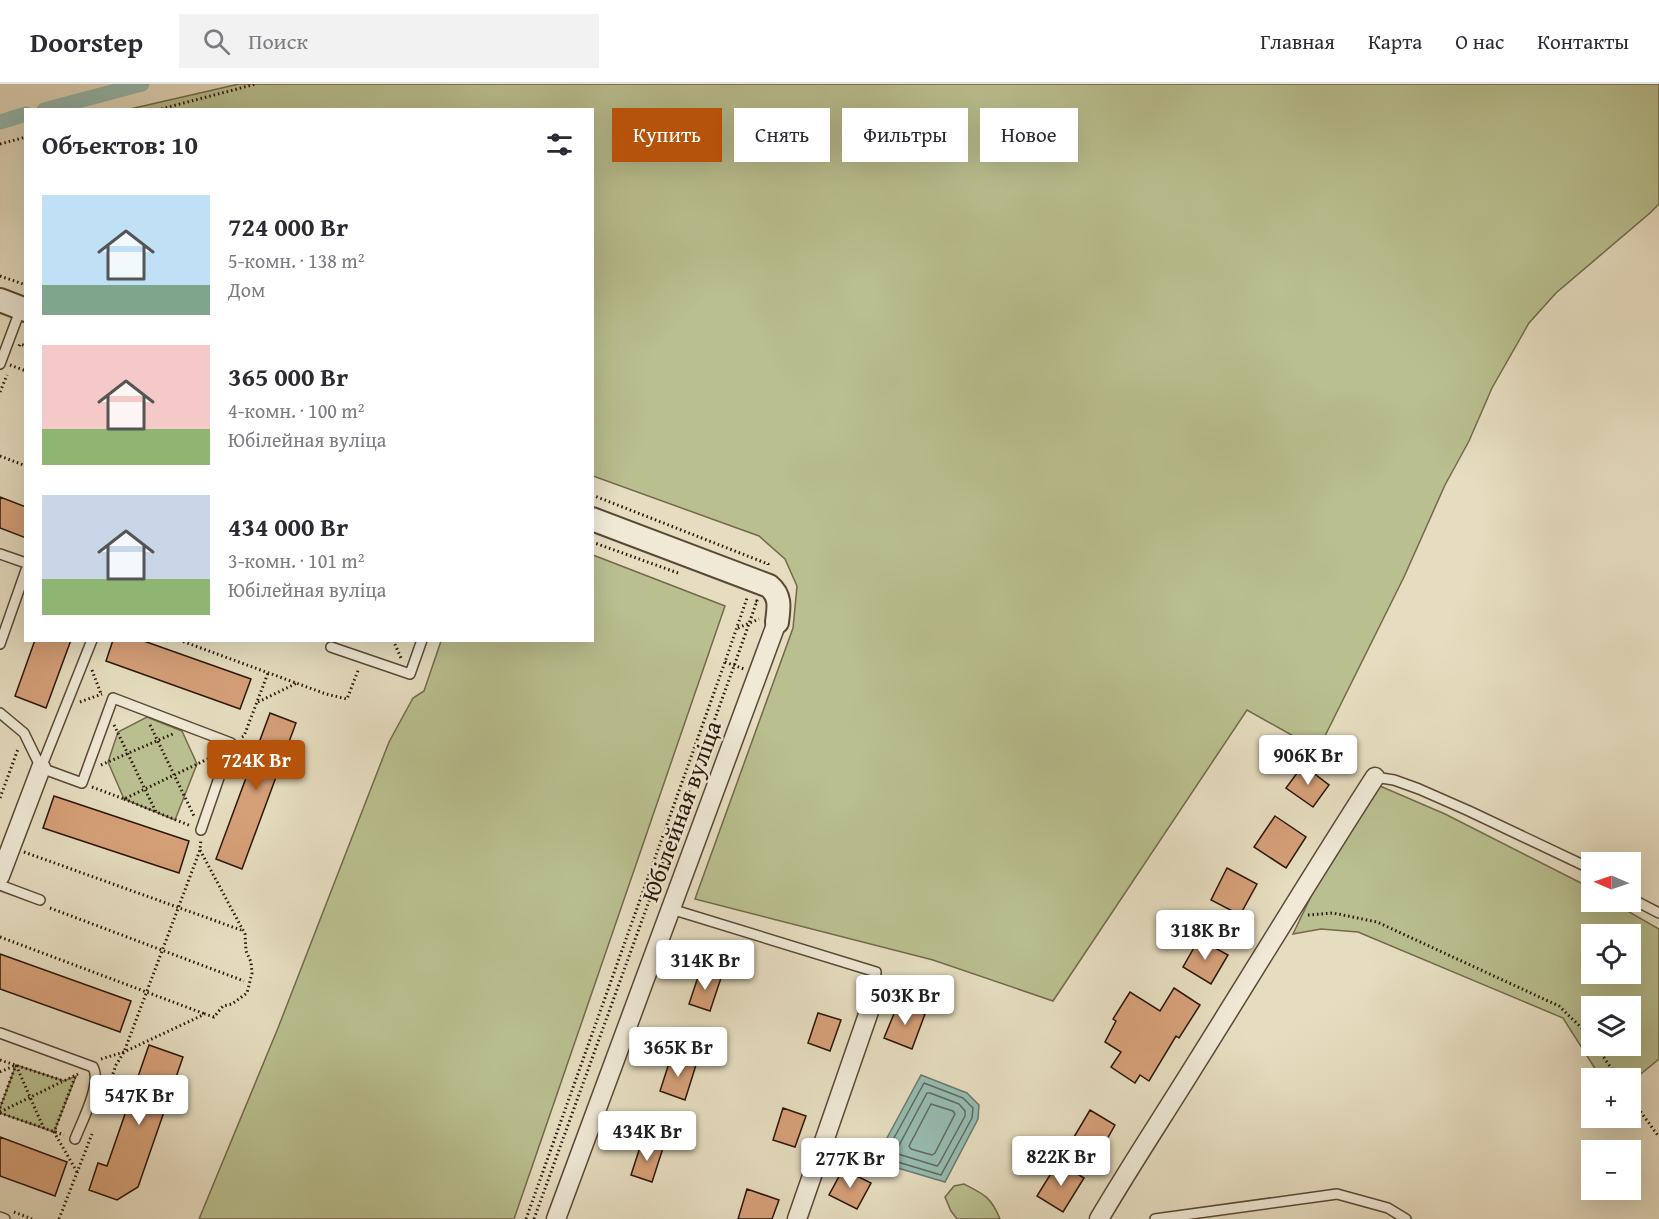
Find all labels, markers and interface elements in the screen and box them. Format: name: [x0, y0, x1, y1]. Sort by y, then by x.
search box: [179, 14, 599, 68]
text: Doorstep: [30, 21, 143, 62]
icon: search: [200, 25, 233, 58]
text: Поиск: [248, 25, 308, 57]
text: Главная: [1260, 26, 1335, 57]
text: Карта: [1368, 26, 1422, 57]
text: О нас: [1455, 26, 1504, 57]
text: Контакты: [1537, 26, 1629, 57]
chip: Купить: [612, 108, 722, 162]
chip: Снять: [734, 108, 830, 162]
chip: Фильтры: [842, 108, 968, 162]
chip: Новое: [980, 108, 1078, 162]
text: Объектов: 10: [42, 125, 198, 164]
icon: filters: [543, 128, 576, 161]
text: 724 000 Br: [228, 207, 348, 246]
icon: home: [90, 219, 162, 291]
text: 5-комн. · 138 m²: [228, 246, 364, 275]
text: Дом: [228, 275, 265, 304]
text: 365 000 Br: [228, 357, 348, 396]
icon: home: [90, 369, 162, 441]
text: 4-комн. · 100 m²: [228, 396, 364, 425]
text: Юбілейная вуліца: [228, 425, 386, 454]
text: 434 000 Br: [228, 507, 348, 546]
icon: home: [90, 519, 162, 591]
text: 3-комн. · 101 m²: [228, 546, 364, 575]
text: Юбілейная вуліца: [228, 575, 386, 604]
street label: Юбілейная вуліца: [632, 715, 730, 906]
pin: 906K Br: [1253, 735, 1363, 786]
pin: 724K Br: [201, 740, 311, 791]
text: 906K Br: [1273, 740, 1343, 769]
text: 724K Br: [221, 745, 291, 774]
north arrow: [1581, 852, 1641, 912]
map controls: [1581, 852, 1641, 1200]
pin: 318K Br: [1150, 910, 1260, 961]
text: 318K Br: [1170, 915, 1240, 944]
button: locate: [1581, 924, 1641, 984]
pin: 314K Br: [650, 940, 760, 991]
text: 314K Br: [670, 945, 740, 974]
pin: 503K Br: [850, 975, 960, 1026]
text: 503K Br: [870, 980, 940, 1009]
button: layers: [1581, 996, 1641, 1056]
pin: 365K Br: [623, 1027, 733, 1078]
text: 365K Br: [643, 1032, 713, 1061]
button: +: [1581, 1068, 1641, 1128]
pin: 547K Br: [84, 1075, 194, 1126]
text: 547K Br: [104, 1080, 174, 1109]
pin: 434K Br: [592, 1111, 702, 1162]
text: 434K Br: [612, 1116, 682, 1145]
pin: 822K Br: [1006, 1136, 1116, 1187]
pin: 277K Br: [795, 1138, 905, 1189]
button: −: [1581, 1140, 1641, 1200]
text: 822K Br: [1026, 1141, 1096, 1170]
text: 277K Br: [815, 1143, 885, 1172]

